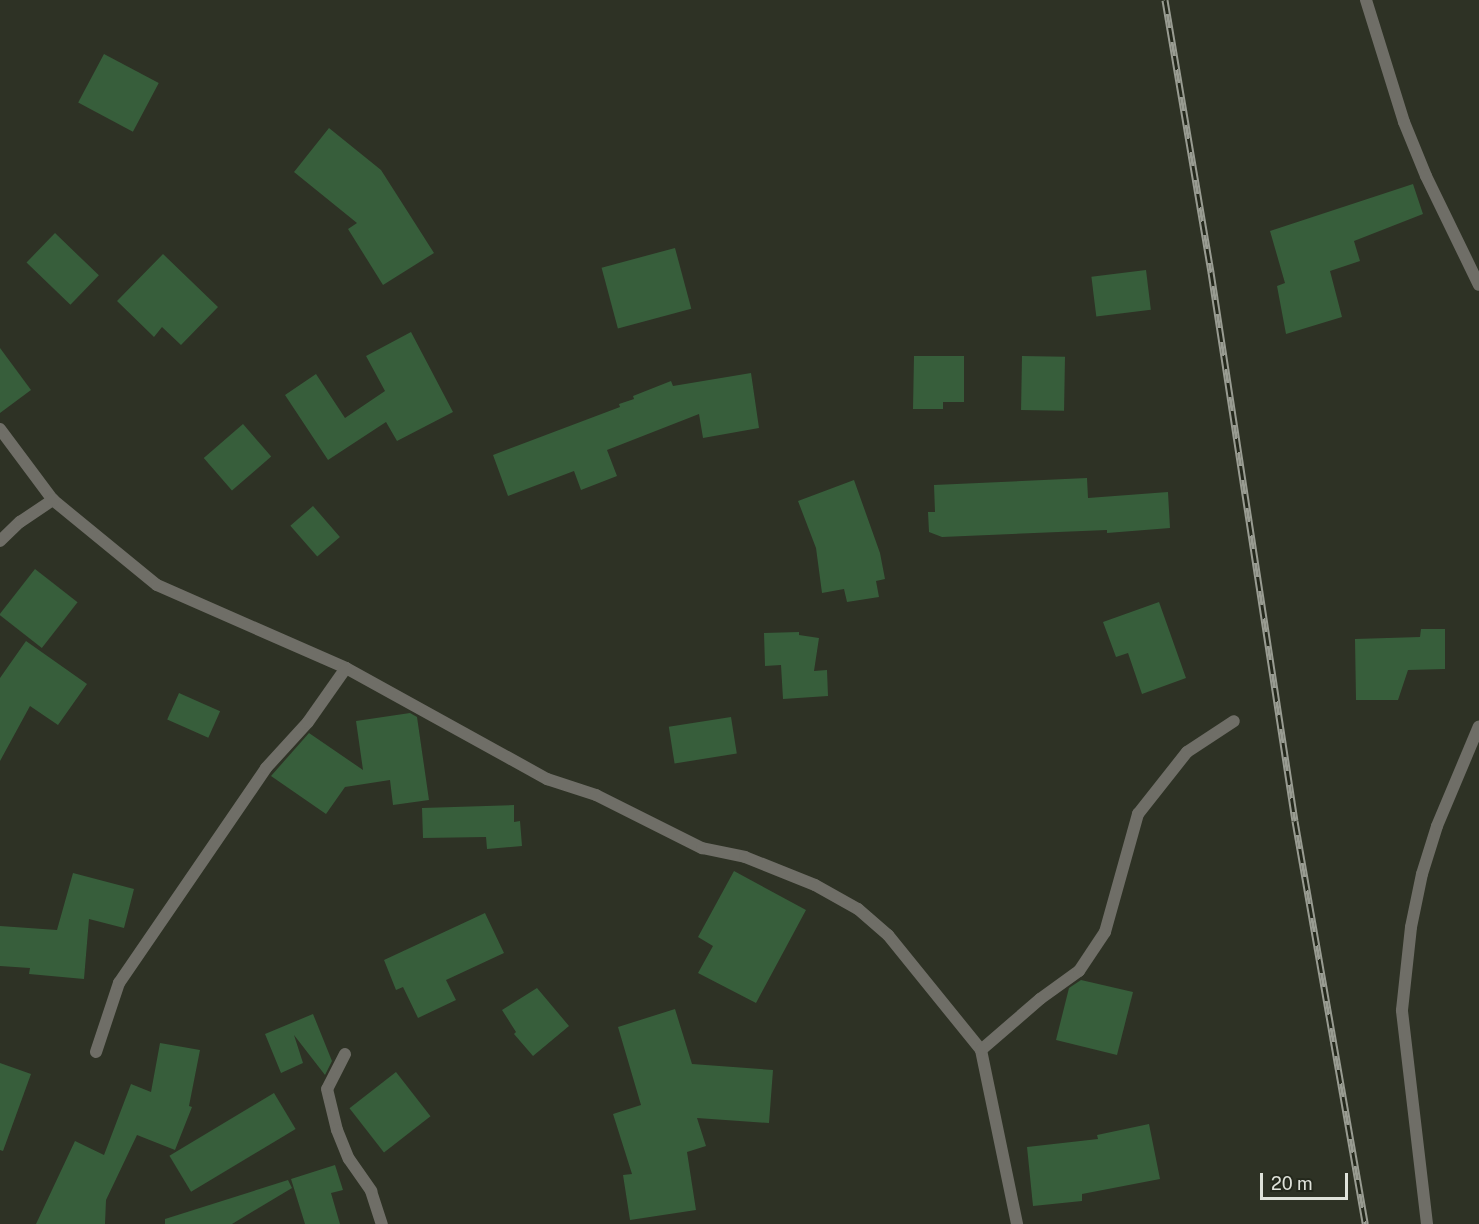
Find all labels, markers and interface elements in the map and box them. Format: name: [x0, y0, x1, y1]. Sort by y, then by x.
scale bar: [1263, 1161, 1352, 1199]
text: 20 m: [1271, 1173, 1313, 1194]

